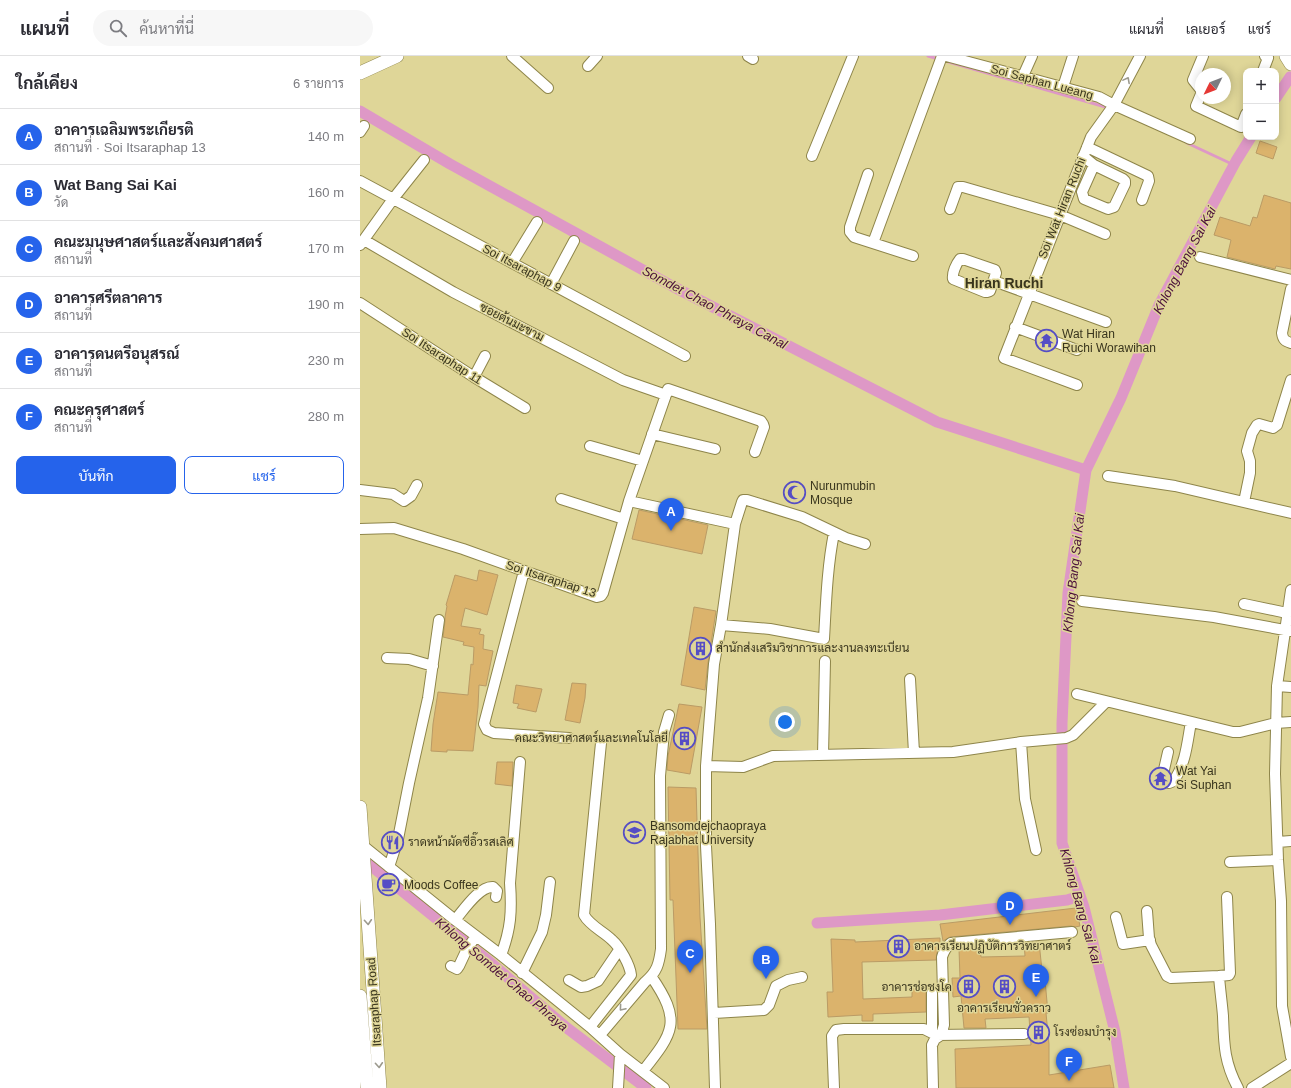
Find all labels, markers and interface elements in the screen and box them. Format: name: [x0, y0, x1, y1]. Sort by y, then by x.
search box: [93, 10, 373, 46]
icon: search: [107, 17, 129, 39]
text: แผนที่: [20, 18, 69, 39]
text: ค้นหาที่นี่: [139, 20, 194, 37]
text: แผนที่: [1129, 21, 1164, 37]
text: เลเยอร์: [1186, 21, 1226, 37]
text: แชร์: [1248, 21, 1271, 37]
street label: Soi Saphan Lueang: [989, 62, 1095, 102]
north arrow: [1195, 68, 1231, 104]
map controls: [1243, 68, 1279, 140]
button: +: [1243, 68, 1279, 104]
text: ใกล้เคียง: [16, 74, 78, 93]
text: 6 รายการ: [293, 76, 344, 91]
one-way arrow: [1122, 77, 1130, 85]
button: −: [1243, 104, 1279, 140]
text: อาคารเฉลิมพระเกียรติ: [54, 121, 194, 138]
text: A: [24, 129, 34, 144]
text: 140 m: [308, 129, 344, 144]
text: สถานที่ · Soi Itsaraphap 13: [54, 140, 206, 155]
street label: Soi Wat Hiran Ruchi: [1035, 155, 1089, 261]
text: Wat Bang Sai Kai: [54, 176, 177, 193]
text: B: [24, 185, 34, 200]
text: 160 m: [308, 185, 344, 200]
text: วัด: [54, 195, 68, 210]
water label: Khlong Bang Sai Kai: [1150, 203, 1220, 316]
text: คณะมนุษศาสตร์และสังคมศาสตร์: [54, 233, 262, 250]
text: C: [24, 241, 34, 256]
text: 170 m: [308, 241, 344, 256]
street label: Soi Itsaraphap 9: [480, 241, 564, 295]
text: สถานที่: [54, 252, 92, 267]
water label: Somdet Chao Phraya Canal: [640, 263, 791, 353]
district label: Hiran Ruchi: [965, 275, 1043, 291]
text: อาคารศรีตลาคาร: [54, 289, 163, 306]
text: D: [24, 297, 34, 312]
text: 190 m: [308, 297, 344, 312]
street label: ซอยต้นมะขาม: [477, 300, 547, 344]
text: สถานที่: [54, 308, 92, 323]
street label: Soi Itsaraphap 11: [399, 325, 485, 387]
place label: Wat Hiran Ruchi Worawihan: [1062, 327, 1156, 355]
temple icon: Wat Hiran Ruchi Worawihan: [1034, 328, 1060, 354]
text: อาคารดนตรีอนุสรณ์: [54, 345, 180, 362]
text: E: [25, 353, 33, 368]
text: 230 m: [308, 353, 344, 368]
text: สถานที่: [54, 364, 92, 379]
text: คณะครุศาสตร์: [54, 401, 145, 418]
text: F: [25, 409, 33, 424]
text: 280 m: [308, 409, 344, 424]
text: สถานที่: [54, 420, 92, 435]
button: บันทึก: [16, 456, 176, 494]
button: แชร์: [184, 456, 344, 494]
place label: Nurunmubin Mosque: [810, 479, 875, 507]
mosque icon: Nurunmubin Mosque: [782, 480, 808, 506]
pin: A: [658, 498, 684, 531]
water label: Khlong Bang Sai Kai: [1060, 512, 1087, 633]
street label: Soi Itsaraphap 13: [504, 558, 598, 600]
building icon: สำนักส่งเสริมวิชาการและงานลงทะเบียน: [687, 635, 713, 661]
place label: สำนักส่งเสริมวิชาการและงานลงทะเบียน: [716, 640, 910, 655]
your location: [775, 712, 795, 732]
building icon: คณะวิทยาศาสตร์และเทคโนโลยี: [671, 725, 697, 751]
place label: คณะวิทยาศาสตร์และเทคโนโลยี: [515, 730, 668, 745]
place label: Wat Yai Si Suphan: [1176, 764, 1231, 792]
temple icon: Wat Yai Si Suphan: [1148, 765, 1174, 791]
place label: Bansomdejchaopraya Rajabhat University: [650, 819, 766, 847]
school or university icon: Bansomdejchaopraya Rajabhat University: [621, 820, 647, 846]
restaurant icon: ราดหน้าผัดซีอิ๊วรสเลิศ: [379, 829, 405, 855]
place label: ราดหน้าผัดซีอิ๊วรสเลิศ: [408, 832, 514, 849]
water label: Khlong Bang Sai Kai: [1057, 847, 1104, 967]
cafe icon: Moods Coffee: [375, 872, 401, 898]
place label: Moods Coffee: [404, 878, 479, 892]
pin: D: [997, 892, 1023, 925]
water label: Khlong Somdet Chao Phraya: [432, 915, 571, 1034]
one-way arrow: [364, 919, 373, 925]
building icon: อาคารเรียนปฏิบัติการวิทยาศาตร์: [885, 933, 911, 959]
place label: อาคารเรียนปฏิบัติการวิทยาศาตร์: [914, 938, 1072, 954]
pin: C: [677, 940, 703, 973]
pin: B: [753, 946, 779, 979]
street label: Itsaraphap Road: [364, 957, 384, 1047]
pin: E: [1023, 964, 1049, 997]
building icon: อาคารช่อชงโค: [955, 974, 981, 1000]
building icon: อาคารเรียนชั่วคราว: [991, 974, 1017, 1000]
place label: อาคารช่อชงโค: [881, 979, 952, 994]
place label: อาคารเรียนชั่วคราว: [957, 997, 1051, 1015]
one-way arrow: [620, 1003, 627, 1011]
building icon: โรงซ่อมบำรุง: [1026, 1019, 1052, 1045]
place label: โรงซ่อมบำรุง: [1053, 1024, 1116, 1041]
pin: F: [1056, 1048, 1082, 1081]
one-way arrow: [374, 1062, 383, 1068]

